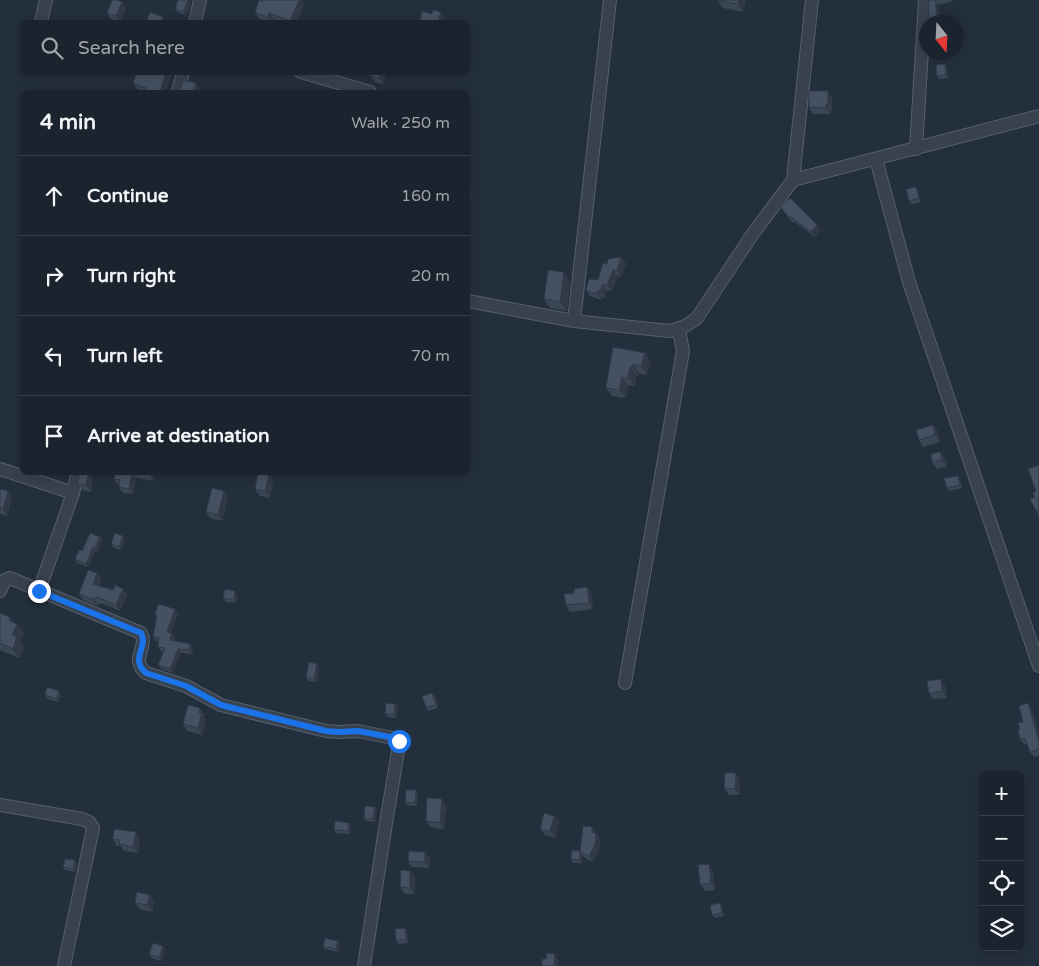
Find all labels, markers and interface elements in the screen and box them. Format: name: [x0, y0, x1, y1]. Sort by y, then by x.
north arrow: [919, 15, 964, 60]
search box: [20, 20, 470, 75]
icon: search: [38, 34, 66, 62]
text: Search here: [78, 37, 185, 59]
text: 4 min: [40, 110, 96, 135]
text: Walk · 250 m: [351, 113, 450, 133]
icon: ahead: [40, 182, 68, 210]
text: Continue: [87, 185, 169, 207]
text: 160 m: [401, 186, 450, 206]
icon: right: [40, 262, 68, 290]
text: Turn right: [87, 265, 175, 287]
text: 20 m: [411, 266, 450, 286]
icon: left: [40, 342, 68, 370]
text: Turn left: [87, 345, 163, 367]
text: 70 m: [411, 346, 450, 366]
icon: arrive: [40, 422, 68, 450]
text: Arrive at destination: [87, 425, 270, 447]
route end: [28, 580, 51, 603]
route start: [388, 730, 411, 753]
map controls: [979, 771, 1024, 951]
button: +: [979, 771, 1024, 816]
button: −: [979, 816, 1024, 861]
button: locate: [979, 861, 1024, 906]
button: layers: [979, 906, 1024, 951]

